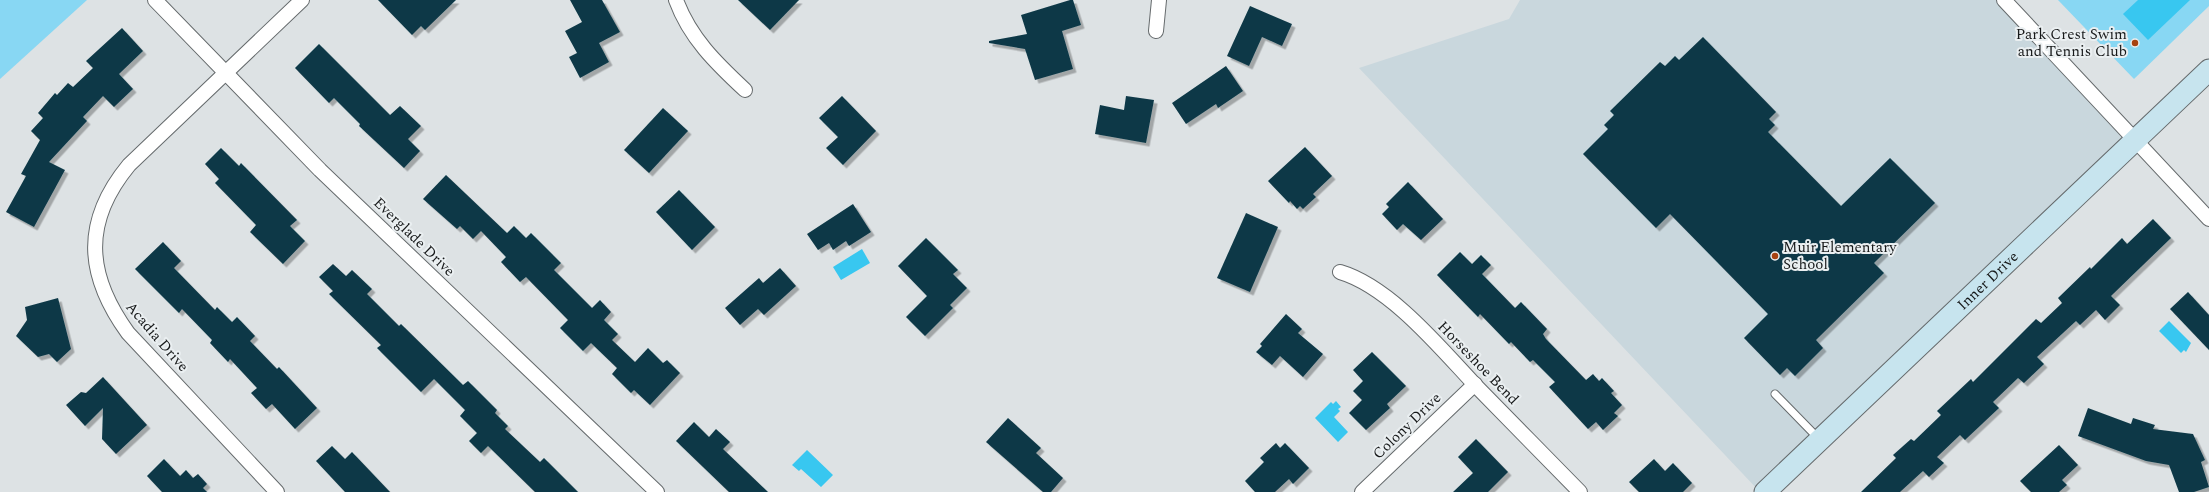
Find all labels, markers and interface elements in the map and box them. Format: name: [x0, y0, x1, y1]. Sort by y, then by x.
place label: Park Crest Swim and Tennis Club: [2016, 23, 2127, 63]
marker: Park Crest Swim and Tennis Club: [2130, 38, 2140, 48]
street label: Everglade Drive: [368, 192, 460, 282]
place label: Muir Elementary School: [1783, 236, 1897, 276]
street label: Inner Drive: [1952, 246, 2023, 315]
marker: Muir Elementary School: [1770, 251, 1780, 261]
street label: Acadia Drive: [120, 297, 194, 377]
street label: Horseshoe Bend: [1432, 316, 1524, 410]
street label: Colony Drive: [1367, 387, 1447, 465]

